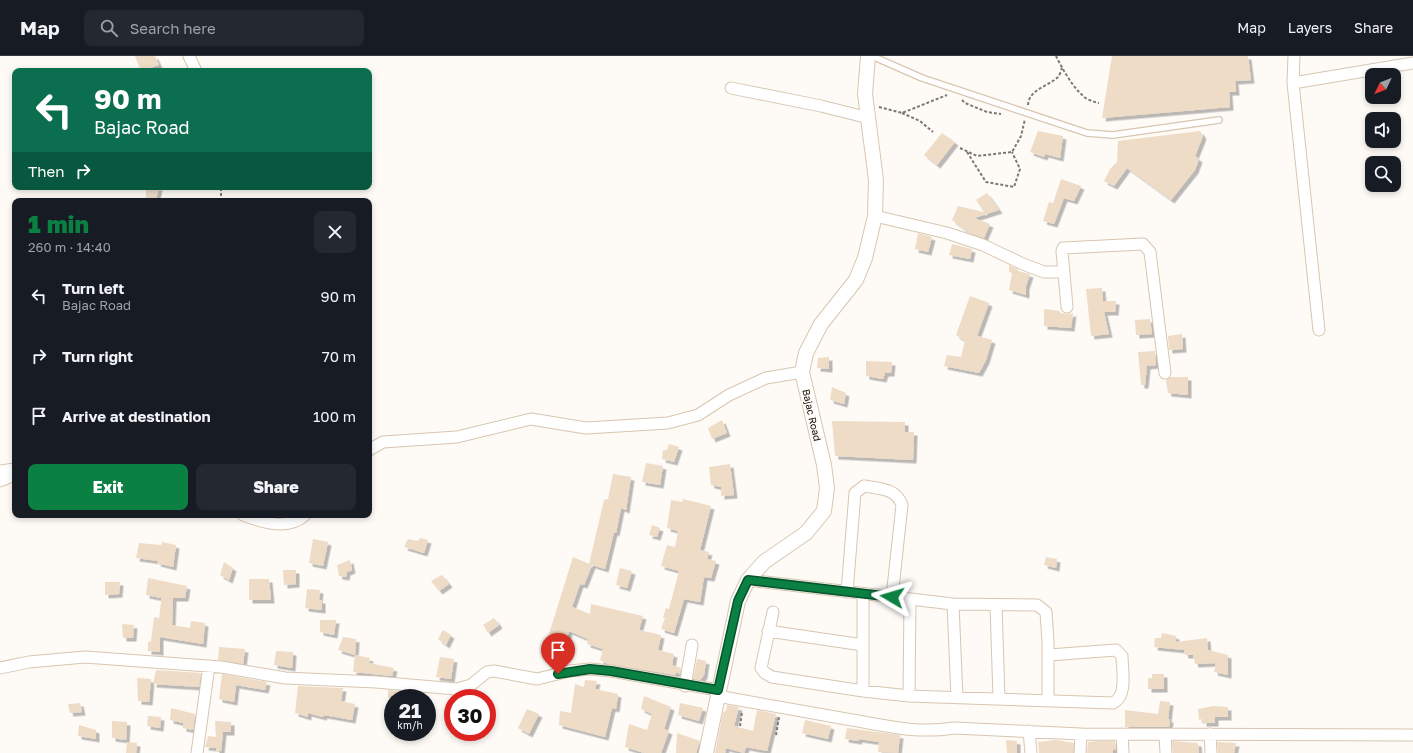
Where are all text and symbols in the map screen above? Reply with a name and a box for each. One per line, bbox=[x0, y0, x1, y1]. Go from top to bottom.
search box bbox=[84, 10, 364, 46]
text: Map bbox=[20, 16, 60, 39]
icon: search bbox=[98, 17, 120, 39]
text: Search here bbox=[130, 19, 216, 37]
text: Map bbox=[1237, 19, 1266, 36]
text: Layers bbox=[1288, 19, 1332, 36]
text: Share bbox=[1354, 19, 1393, 36]
north arrow bbox=[1365, 68, 1401, 104]
map controls bbox=[1365, 68, 1401, 192]
text: 90 m bbox=[94, 82, 161, 115]
icon: left bbox=[28, 84, 80, 136]
button: sound bbox=[1365, 112, 1401, 148]
text: Bajac Road bbox=[94, 116, 190, 138]
button: search bbox=[1365, 156, 1401, 192]
icon: right bbox=[72, 160, 94, 182]
text: Then bbox=[28, 162, 64, 180]
text: 1 min bbox=[28, 209, 89, 238]
button: close bbox=[314, 211, 356, 253]
text: 260 m · 14:40 bbox=[28, 239, 111, 255]
text: Turn left bbox=[62, 279, 124, 297]
icon: left bbox=[28, 285, 50, 307]
text: 90 m bbox=[321, 287, 356, 305]
text: Bajac Road bbox=[62, 297, 131, 313]
icon: right bbox=[28, 345, 50, 367]
text: Turn right bbox=[62, 347, 133, 365]
text: 70 m bbox=[322, 347, 356, 365]
street label: Bajac Road bbox=[800, 388, 824, 442]
icon: arrive bbox=[28, 405, 50, 427]
text: Arrive at destination bbox=[62, 407, 211, 425]
text: 100 m bbox=[313, 407, 356, 425]
button: Exit bbox=[28, 464, 188, 510]
button: Share bbox=[196, 464, 356, 510]
position arrow bbox=[871, 576, 913, 618]
pin bbox=[541, 633, 575, 674]
icon: arrive bbox=[547, 639, 569, 661]
speed limit sign: 30 bbox=[444, 689, 496, 741]
text: 21 bbox=[399, 698, 421, 722]
text: km/h bbox=[397, 719, 423, 731]

